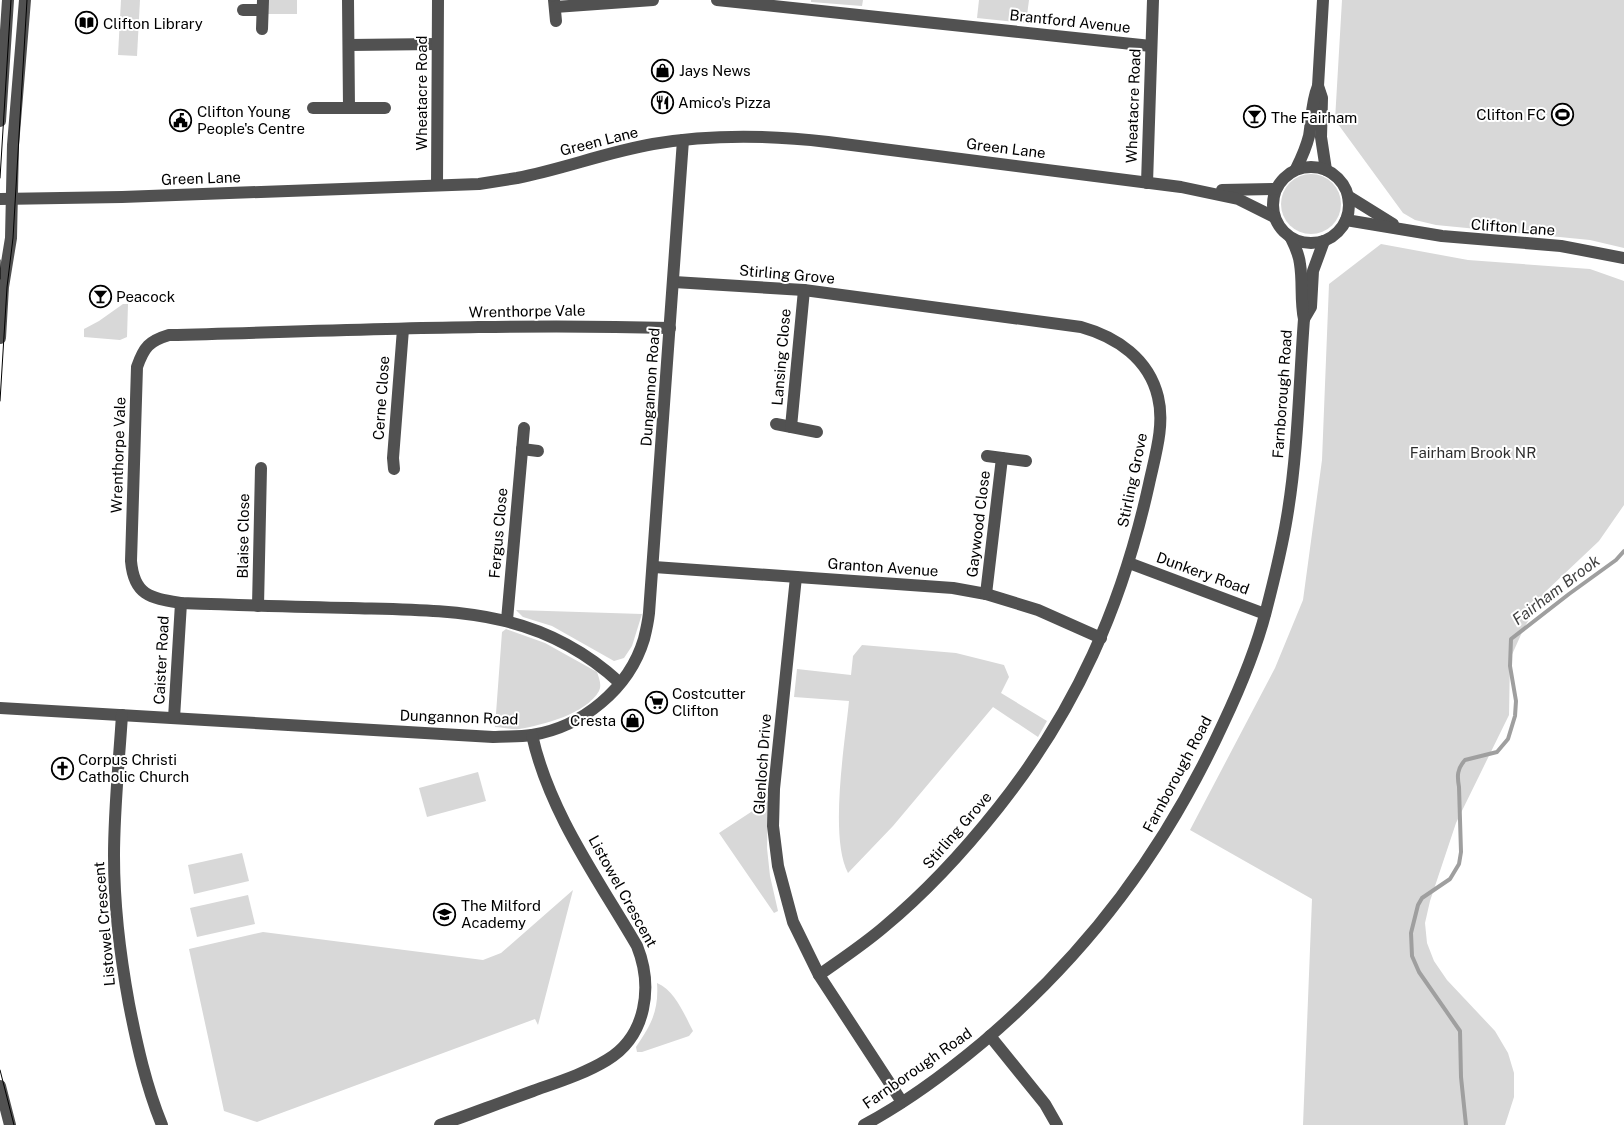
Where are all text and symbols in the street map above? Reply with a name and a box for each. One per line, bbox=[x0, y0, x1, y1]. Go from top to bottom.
street label: Brantford Avenue bbox=[1009, 6, 1131, 36]
library icon: Clifton Library bbox=[75, 11, 99, 35]
place label: Clifton Library bbox=[103, 15, 203, 32]
street label: Wheatacre Road bbox=[413, 36, 430, 150]
street label: Wheatacre Road bbox=[1123, 48, 1143, 164]
shop icon: Jays News bbox=[651, 58, 675, 82]
place label: Jays News bbox=[679, 62, 751, 79]
restaurant icon: Amico's Pizza bbox=[650, 90, 674, 114]
place label: Amico's Pizza bbox=[678, 94, 771, 111]
sports icon: Clifton FC bbox=[1550, 102, 1574, 126]
place label: Clifton Young People's Centre bbox=[197, 103, 305, 137]
bar icon: The Fairham bbox=[1243, 105, 1267, 129]
place label: Clifton FC bbox=[1476, 106, 1546, 123]
public building icon: Clifton Young People's Centre bbox=[169, 108, 193, 132]
place label: The Fairham bbox=[1271, 109, 1357, 126]
street label: Green Lane bbox=[558, 123, 640, 159]
street label: Green Lane bbox=[965, 135, 1047, 161]
street label: Green Lane bbox=[161, 168, 241, 188]
street label: Clifton Lane bbox=[1470, 216, 1556, 238]
street label: Stirling Grove bbox=[738, 261, 836, 287]
bar icon: Peacock bbox=[88, 284, 112, 308]
place label: Peacock bbox=[116, 288, 175, 305]
street label: Wrenthorpe Vale bbox=[469, 301, 585, 321]
street label: Lansing Close bbox=[768, 308, 794, 406]
street label: Dungannon Road bbox=[637, 327, 663, 447]
street label: Farnborough Road bbox=[1269, 329, 1295, 459]
street label: Cerne Close bbox=[370, 355, 392, 441]
street label: Wrenthorpe Vale bbox=[107, 396, 129, 514]
street label: Stirling Grove bbox=[1114, 431, 1150, 529]
park label: Fairham Brook NR bbox=[1410, 444, 1536, 461]
street label: Gaywood Close bbox=[963, 470, 993, 578]
street label: Fergus Close bbox=[486, 487, 510, 579]
street label: Blaise Close bbox=[234, 493, 252, 579]
street label: Dunkery Road bbox=[1154, 548, 1252, 598]
water label: Fairham Brook bbox=[1509, 551, 1604, 629]
street label: Granton Avenue bbox=[827, 555, 939, 579]
street label: Caister Road bbox=[150, 615, 172, 705]
place label: Costcutter Clifton bbox=[672, 685, 746, 719]
supermarket icon: Costcutter Clifton bbox=[644, 690, 668, 714]
street label: Dungannon Road bbox=[399, 706, 519, 728]
shop icon: Cresta bbox=[620, 708, 644, 732]
place label: Cresta bbox=[570, 712, 616, 729]
street label: Glenloch Drive bbox=[750, 713, 774, 815]
street label: Farnborough Road bbox=[1139, 713, 1215, 835]
place label: Corpus Christi Catholic Church bbox=[78, 751, 189, 785]
church icon: Corpus Christi Catholic Church bbox=[50, 756, 74, 780]
street label: Stirling Grove bbox=[919, 788, 995, 872]
street label: Listowel Crescent bbox=[585, 832, 661, 950]
street label: Listowel Crescent bbox=[90, 861, 118, 987]
place label: The Milford Academy bbox=[461, 897, 541, 931]
school or university icon: The Milford Academy bbox=[433, 902, 457, 926]
street label: Farnborough Road bbox=[859, 1024, 975, 1112]

